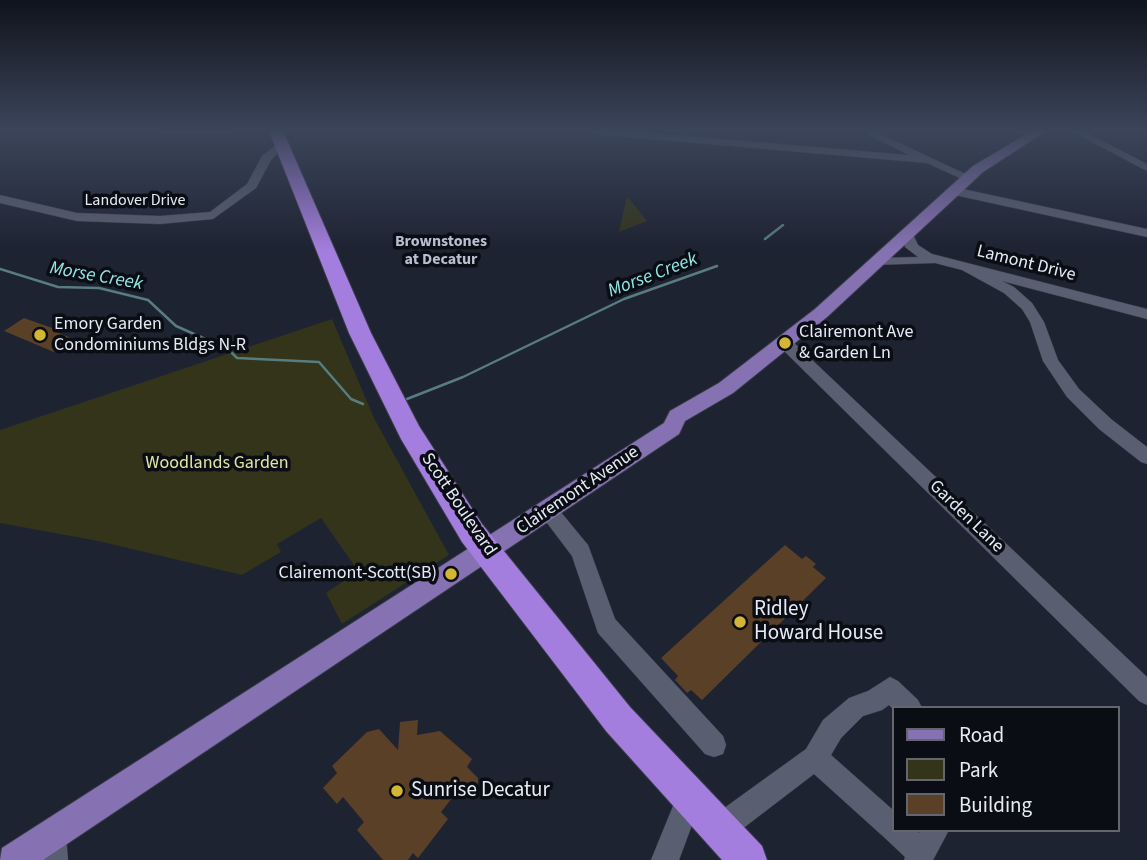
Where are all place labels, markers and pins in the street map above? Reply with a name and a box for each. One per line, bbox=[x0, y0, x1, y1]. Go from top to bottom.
place label: Emory Garden Condominiums Bldgs N-R bbox=[54, 314, 246, 356]
place label: Clairemont Ave & Garden Ln bbox=[799, 322, 913, 364]
marker: Emory Garden Condominiums Bldgs N-R bbox=[32, 327, 48, 343]
marker: Clairemont Ave & Garden Ln bbox=[777, 335, 793, 351]
place label: Clairemont-Scott(SB) bbox=[278, 563, 437, 585]
marker: Clairemont-Scott(SB) bbox=[443, 566, 459, 582]
place label: Ridley Howard House bbox=[754, 597, 883, 647]
marker: Ridley Howard House bbox=[732, 614, 748, 630]
place label: Sunrise Decatur bbox=[411, 778, 550, 804]
marker: Sunrise Decatur bbox=[389, 783, 405, 799]

